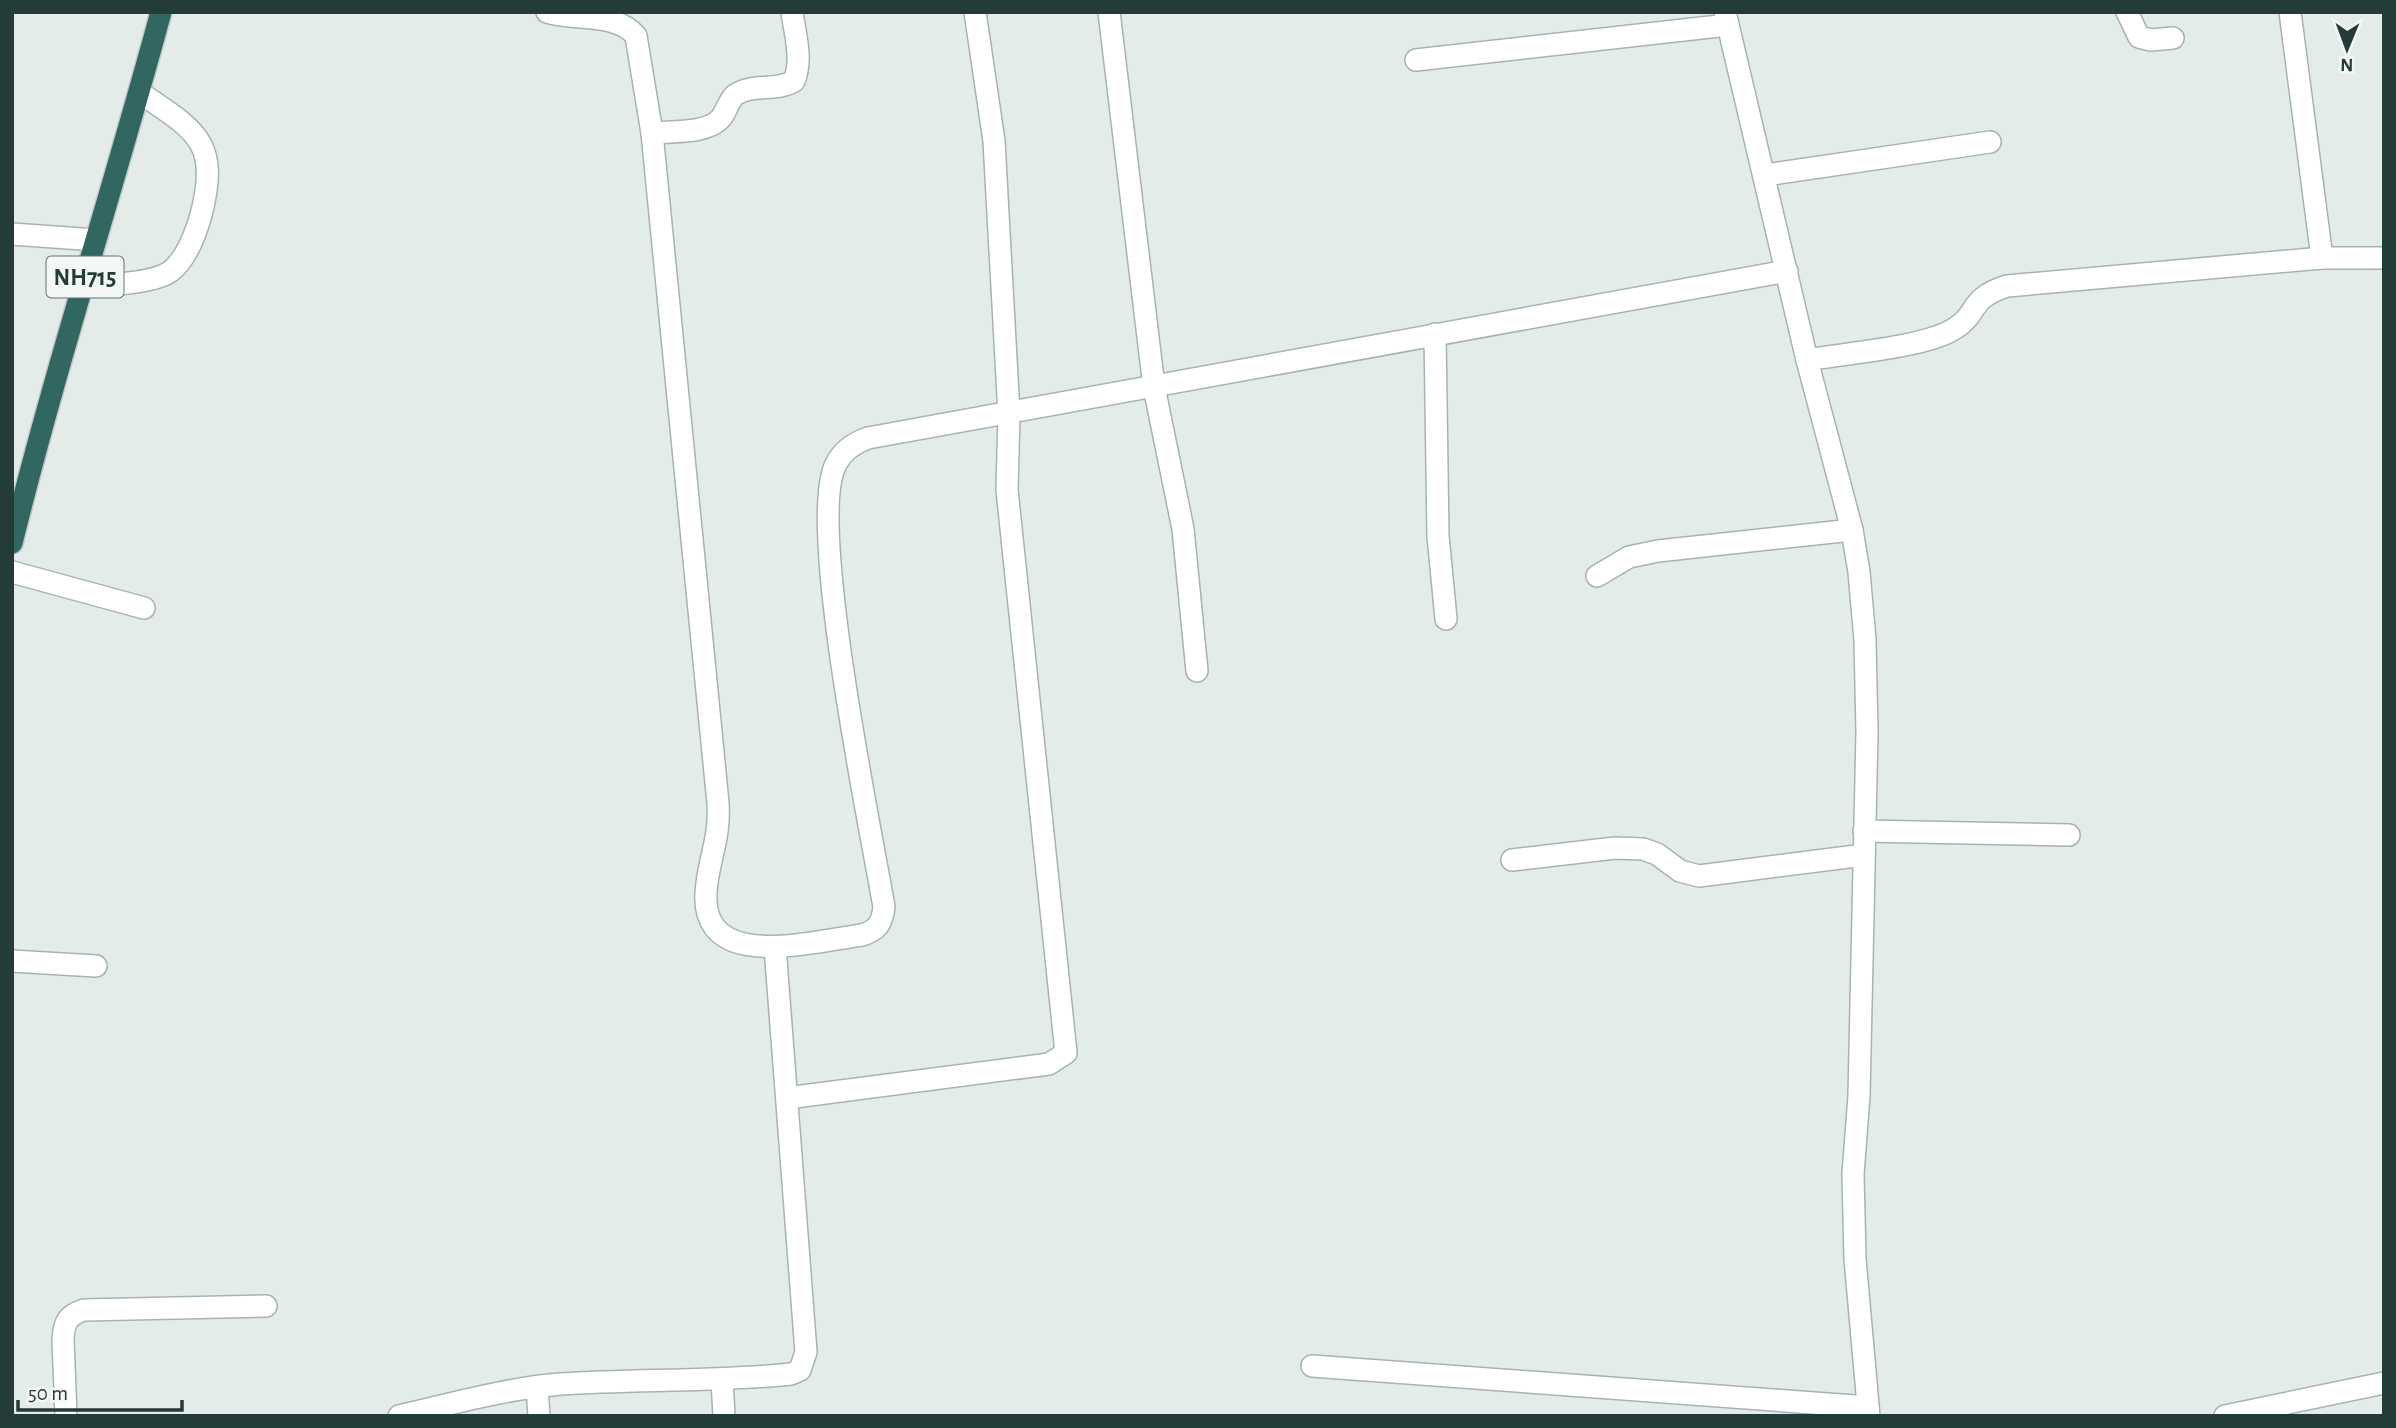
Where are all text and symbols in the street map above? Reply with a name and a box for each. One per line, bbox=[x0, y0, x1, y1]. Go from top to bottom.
north arrow bbox=[2312, 14, 2382, 84]
text: N bbox=[2340, 55, 2354, 74]
road number: NH715 bbox=[46, 256, 124, 298]
scale bar bbox=[18, 1368, 182, 1412]
text: 50 m bbox=[28, 1383, 68, 1404]

